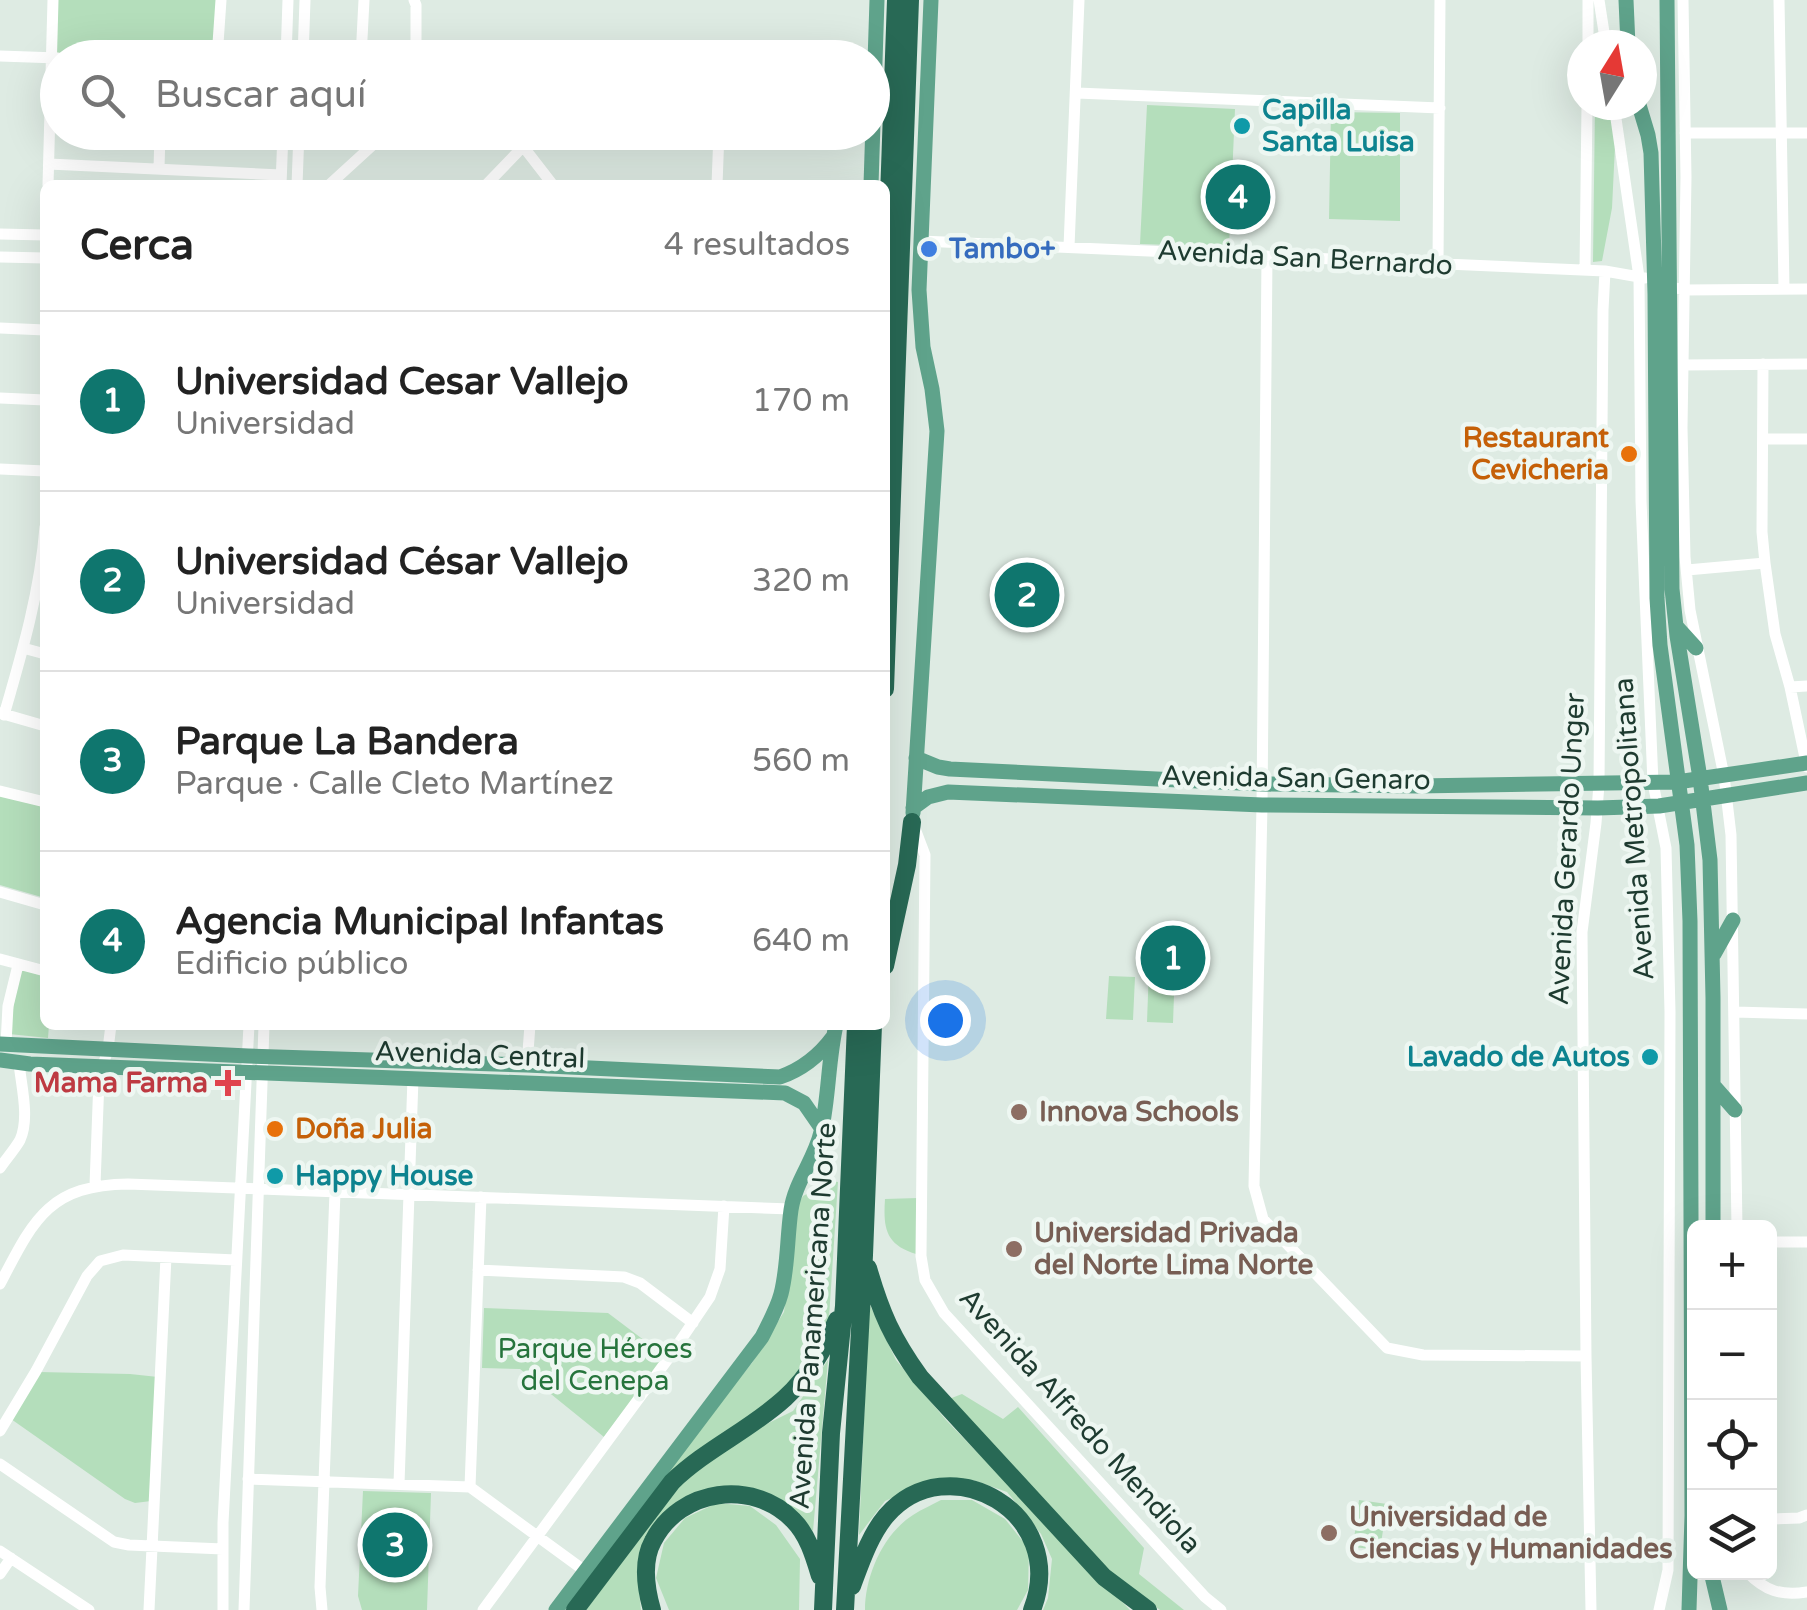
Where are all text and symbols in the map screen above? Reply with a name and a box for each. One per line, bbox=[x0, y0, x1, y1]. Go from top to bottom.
north arrow bbox=[1567, 30, 1657, 120]
search box bbox=[40, 40, 890, 150]
icon: search bbox=[75, 68, 130, 123]
text: Buscar aquí bbox=[155, 72, 366, 118]
place label: Capilla Santa Luisa bbox=[1262, 93, 1415, 159]
marker: Capilla Santa Luisa bbox=[1231, 115, 1253, 137]
pin: 4 bbox=[1206, 160, 1270, 234]
text: Cerca bbox=[80, 220, 194, 271]
text: 4 resultados bbox=[664, 226, 850, 264]
place label: Tambo+ bbox=[948, 232, 1056, 266]
street label: Avenida San Bernardo bbox=[1156, 233, 1454, 283]
marker: Tambo+ bbox=[918, 238, 940, 260]
text: Universidad Cesar Vallejo bbox=[175, 359, 629, 405]
text: 1 bbox=[102, 382, 123, 420]
text: 170 m bbox=[752, 382, 850, 420]
text: Universidad bbox=[175, 405, 355, 443]
place label: Restaurant Cevicheria bbox=[1463, 421, 1609, 487]
marker: Restaurant Cevicheria bbox=[1618, 443, 1640, 465]
text: Universidad César Vallejo bbox=[175, 539, 629, 585]
pin: 2 bbox=[994, 558, 1060, 632]
text: 2 bbox=[102, 562, 123, 600]
text: 320 m bbox=[752, 562, 850, 600]
text: Universidad bbox=[175, 585, 355, 623]
street label: Avenida Metropolitana bbox=[1606, 676, 1662, 982]
street label: Avenida Gerardo Unger bbox=[1542, 692, 1592, 1006]
text: Parque La Bandera bbox=[175, 719, 519, 765]
text: 3 bbox=[102, 742, 123, 780]
text: 560 m bbox=[752, 742, 850, 780]
street label: Avenida San Genaro bbox=[1161, 759, 1431, 797]
text: Parque · Calle Cleto Martínez bbox=[175, 765, 614, 803]
text: Agencia Municipal Infantas bbox=[175, 899, 664, 945]
pin: 1 bbox=[1140, 920, 1206, 996]
text: 4 bbox=[102, 922, 123, 960]
text: 640 m bbox=[752, 922, 850, 960]
text: Edificio público bbox=[175, 945, 409, 983]
your location bbox=[920, 995, 971, 1046]
street label: Avenida Central bbox=[374, 1034, 586, 1076]
place label: Lavado de Autos bbox=[1407, 1040, 1630, 1074]
marker: Lavado de Autos bbox=[1639, 1046, 1661, 1068]
place label: Mama Farma bbox=[34, 1066, 208, 1100]
marker: Mama Farma bbox=[217, 1072, 239, 1094]
place label: Innova Schools bbox=[1039, 1095, 1239, 1129]
marker: Innova Schools bbox=[1008, 1101, 1030, 1123]
place label: Doña Julia bbox=[295, 1112, 432, 1146]
marker: Doña Julia bbox=[264, 1118, 286, 1140]
street label: Avenida Panamericana Norte bbox=[783, 1121, 843, 1511]
place label: Happy House bbox=[295, 1159, 474, 1193]
marker: Happy House bbox=[264, 1165, 286, 1187]
place label: Universidad Privada del Norte Lima Norte bbox=[1034, 1216, 1313, 1282]
map controls bbox=[1687, 1220, 1777, 1580]
button: + bbox=[1687, 1220, 1777, 1310]
marker: Universidad Privada del Norte Lima Norte bbox=[1003, 1238, 1025, 1260]
street label: Avenida Alfredo Mendiola bbox=[952, 1281, 1208, 1561]
button: − bbox=[1687, 1310, 1777, 1400]
park label: Parque Héroes del Cenepa bbox=[497, 1332, 693, 1398]
button: locate bbox=[1687, 1400, 1777, 1490]
button: layers bbox=[1687, 1490, 1777, 1580]
place label: Universidad de Ciencias y Humanidades bbox=[1349, 1500, 1673, 1566]
pin: 3 bbox=[362, 1508, 428, 1582]
marker: Universidad de Ciencias y Humanidades bbox=[1318, 1522, 1340, 1544]

